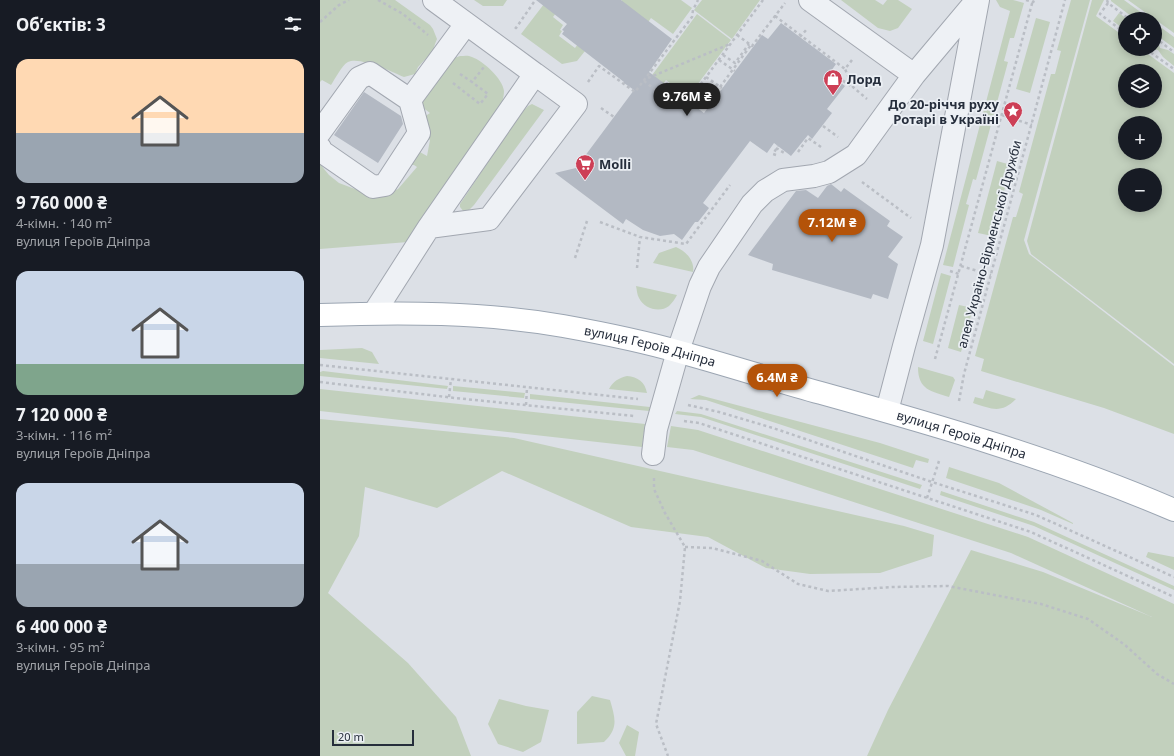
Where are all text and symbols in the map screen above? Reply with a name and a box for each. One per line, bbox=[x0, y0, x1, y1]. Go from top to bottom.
map controls bbox=[1118, 12, 1162, 212]
button: locate bbox=[1118, 12, 1162, 56]
text: Об’єктів: 3 bbox=[16, 13, 106, 36]
icon: filters bbox=[282, 13, 304, 35]
button: layers bbox=[1118, 64, 1162, 108]
shop icon: Лорд bbox=[822, 68, 844, 96]
place label: Лорд bbox=[847, 70, 882, 88]
pin: 9.76M ₴ bbox=[650, 83, 724, 117]
icon: home bbox=[124, 85, 196, 157]
text: 9.76M ₴ bbox=[662, 87, 712, 105]
place label: До 20-річчя руху Ротарі в Україні bbox=[888, 95, 1000, 128]
place icon: До 20-річчя руху Ротарі в Україні bbox=[1002, 100, 1024, 128]
button: + bbox=[1118, 116, 1162, 160]
street label: алея Україно-Вірменської Дружби bbox=[953, 138, 1025, 350]
supermarket icon: Molli bbox=[574, 153, 596, 181]
place label: Molli bbox=[599, 155, 631, 173]
button: − bbox=[1118, 168, 1162, 212]
text: 9 760 000 ₴ bbox=[16, 191, 107, 214]
pin: 7.12M ₴ bbox=[795, 209, 869, 243]
text: 7.12M ₴ bbox=[807, 213, 857, 231]
text: 4-кімн. · 140 m² bbox=[16, 214, 112, 232]
text: вулиця Героїв Дніпра bbox=[16, 232, 151, 250]
icon: home bbox=[124, 297, 196, 369]
street label: вулиця Героїв Дніпра bbox=[583, 321, 718, 371]
pin: 6.4M ₴ bbox=[744, 364, 810, 398]
text: 6.4M ₴ bbox=[756, 368, 798, 386]
text: 7 120 000 ₴ bbox=[16, 403, 107, 426]
street label: вулиця Героїв Дніпра bbox=[895, 406, 1029, 463]
text: 3-кімн. · 116 m² bbox=[16, 426, 112, 444]
text: вулиця Героїв Дніпра bbox=[16, 444, 151, 462]
icon: home bbox=[124, 509, 196, 581]
text: 6 400 000 ₴ bbox=[16, 615, 107, 638]
text: 3-кімн. · 95 m² bbox=[16, 638, 105, 656]
text: вулиця Героїв Дніпра bbox=[16, 656, 151, 674]
scale bar bbox=[332, 728, 414, 747]
text: 20 m bbox=[338, 729, 364, 744]

